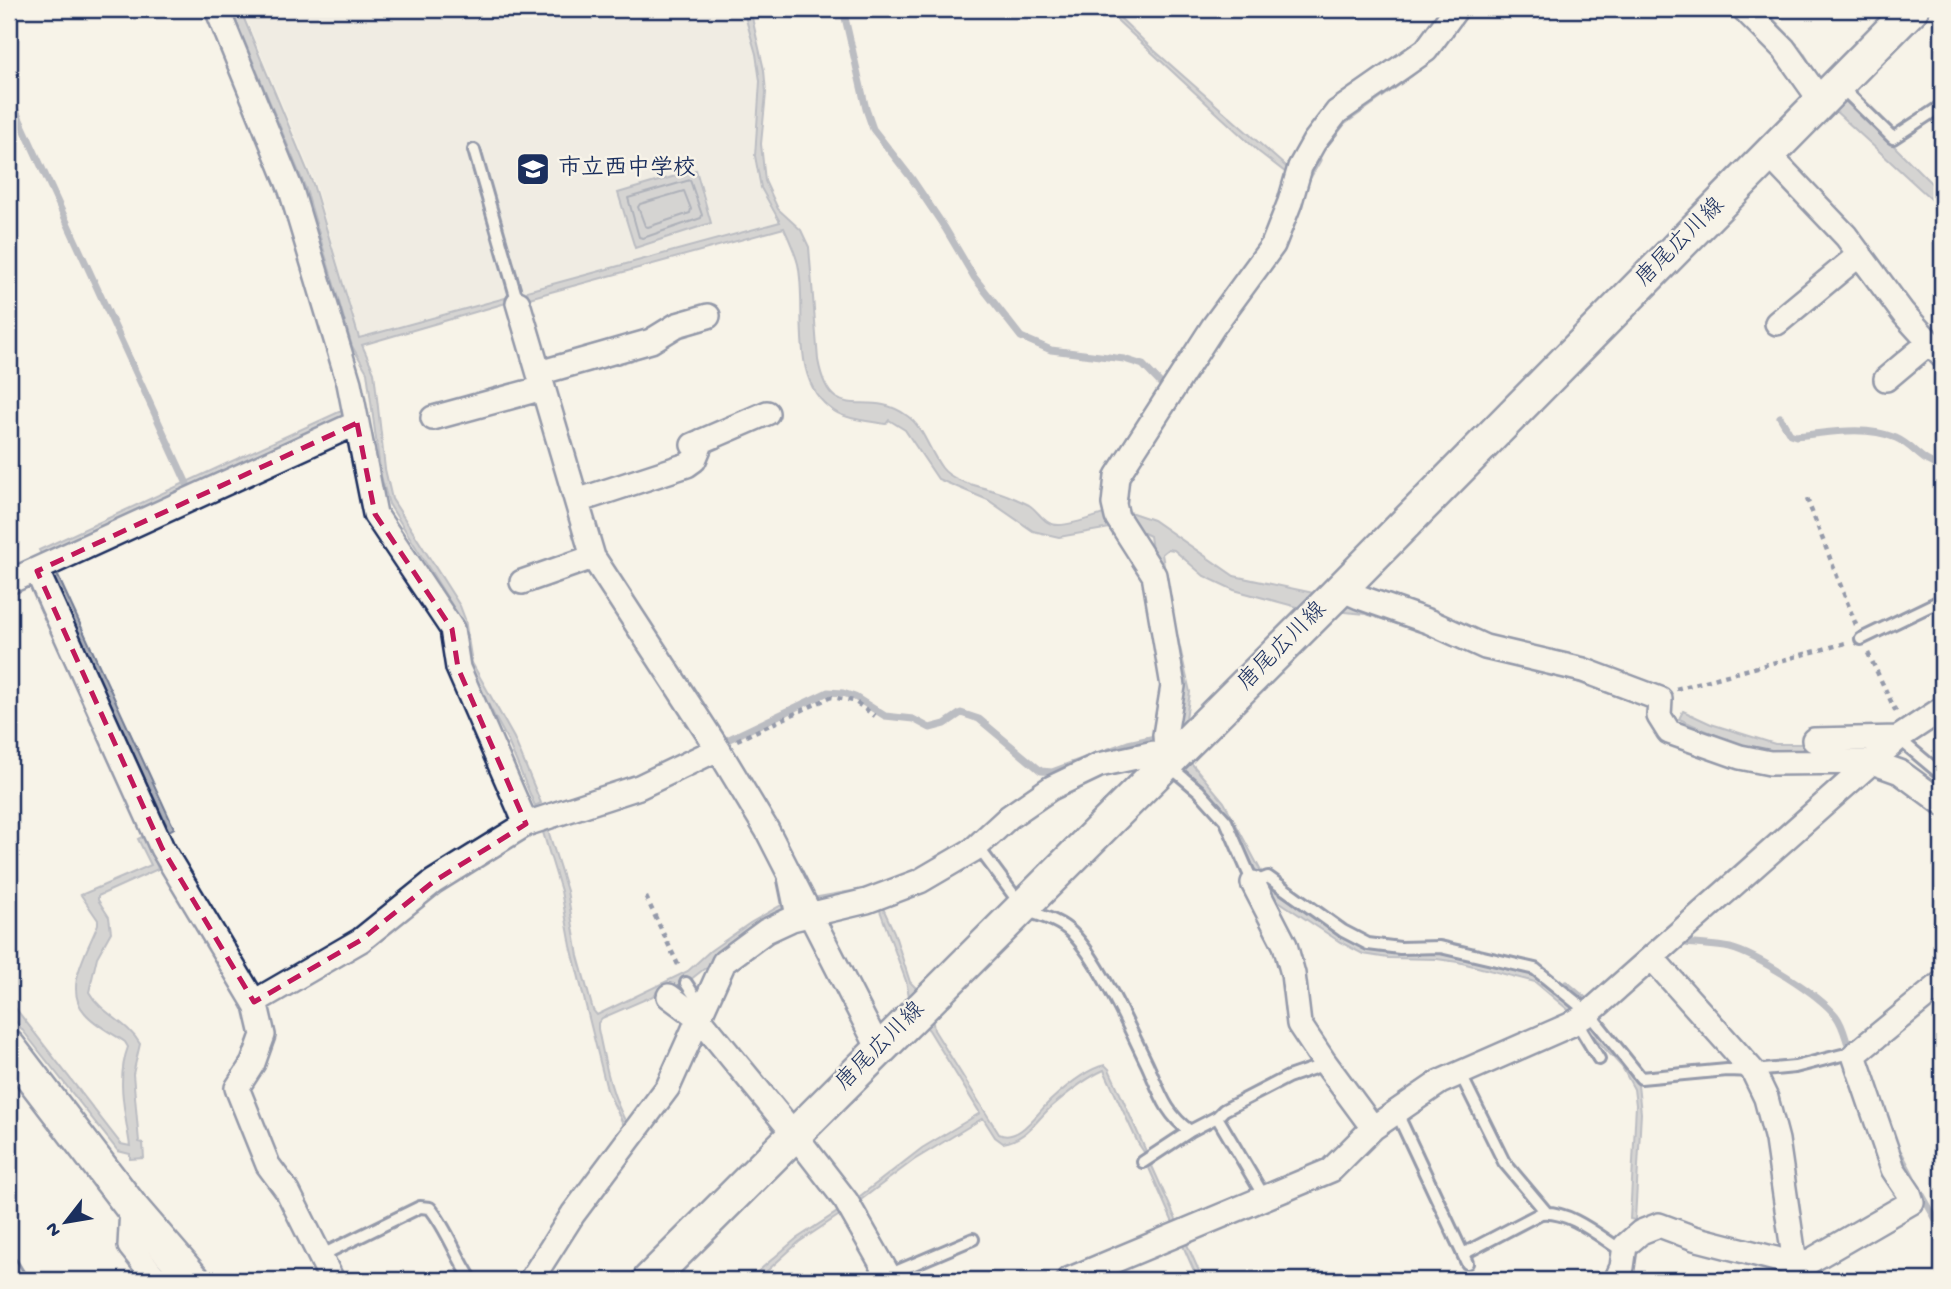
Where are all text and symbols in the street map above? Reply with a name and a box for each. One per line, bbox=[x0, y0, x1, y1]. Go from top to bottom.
school or university icon: 市立西中学校 bbox=[514, 150, 552, 188]
place label: 市立西中学校 bbox=[558, 155, 696, 183]
street label: 唐尾広川線 bbox=[1630, 192, 1731, 293]
street label: 唐尾広川線 bbox=[1232, 596, 1333, 697]
street label: 唐尾広川線 bbox=[830, 996, 931, 1097]
north arrow bbox=[32, 1188, 102, 1258]
text: N bbox=[41, 1218, 67, 1240]

